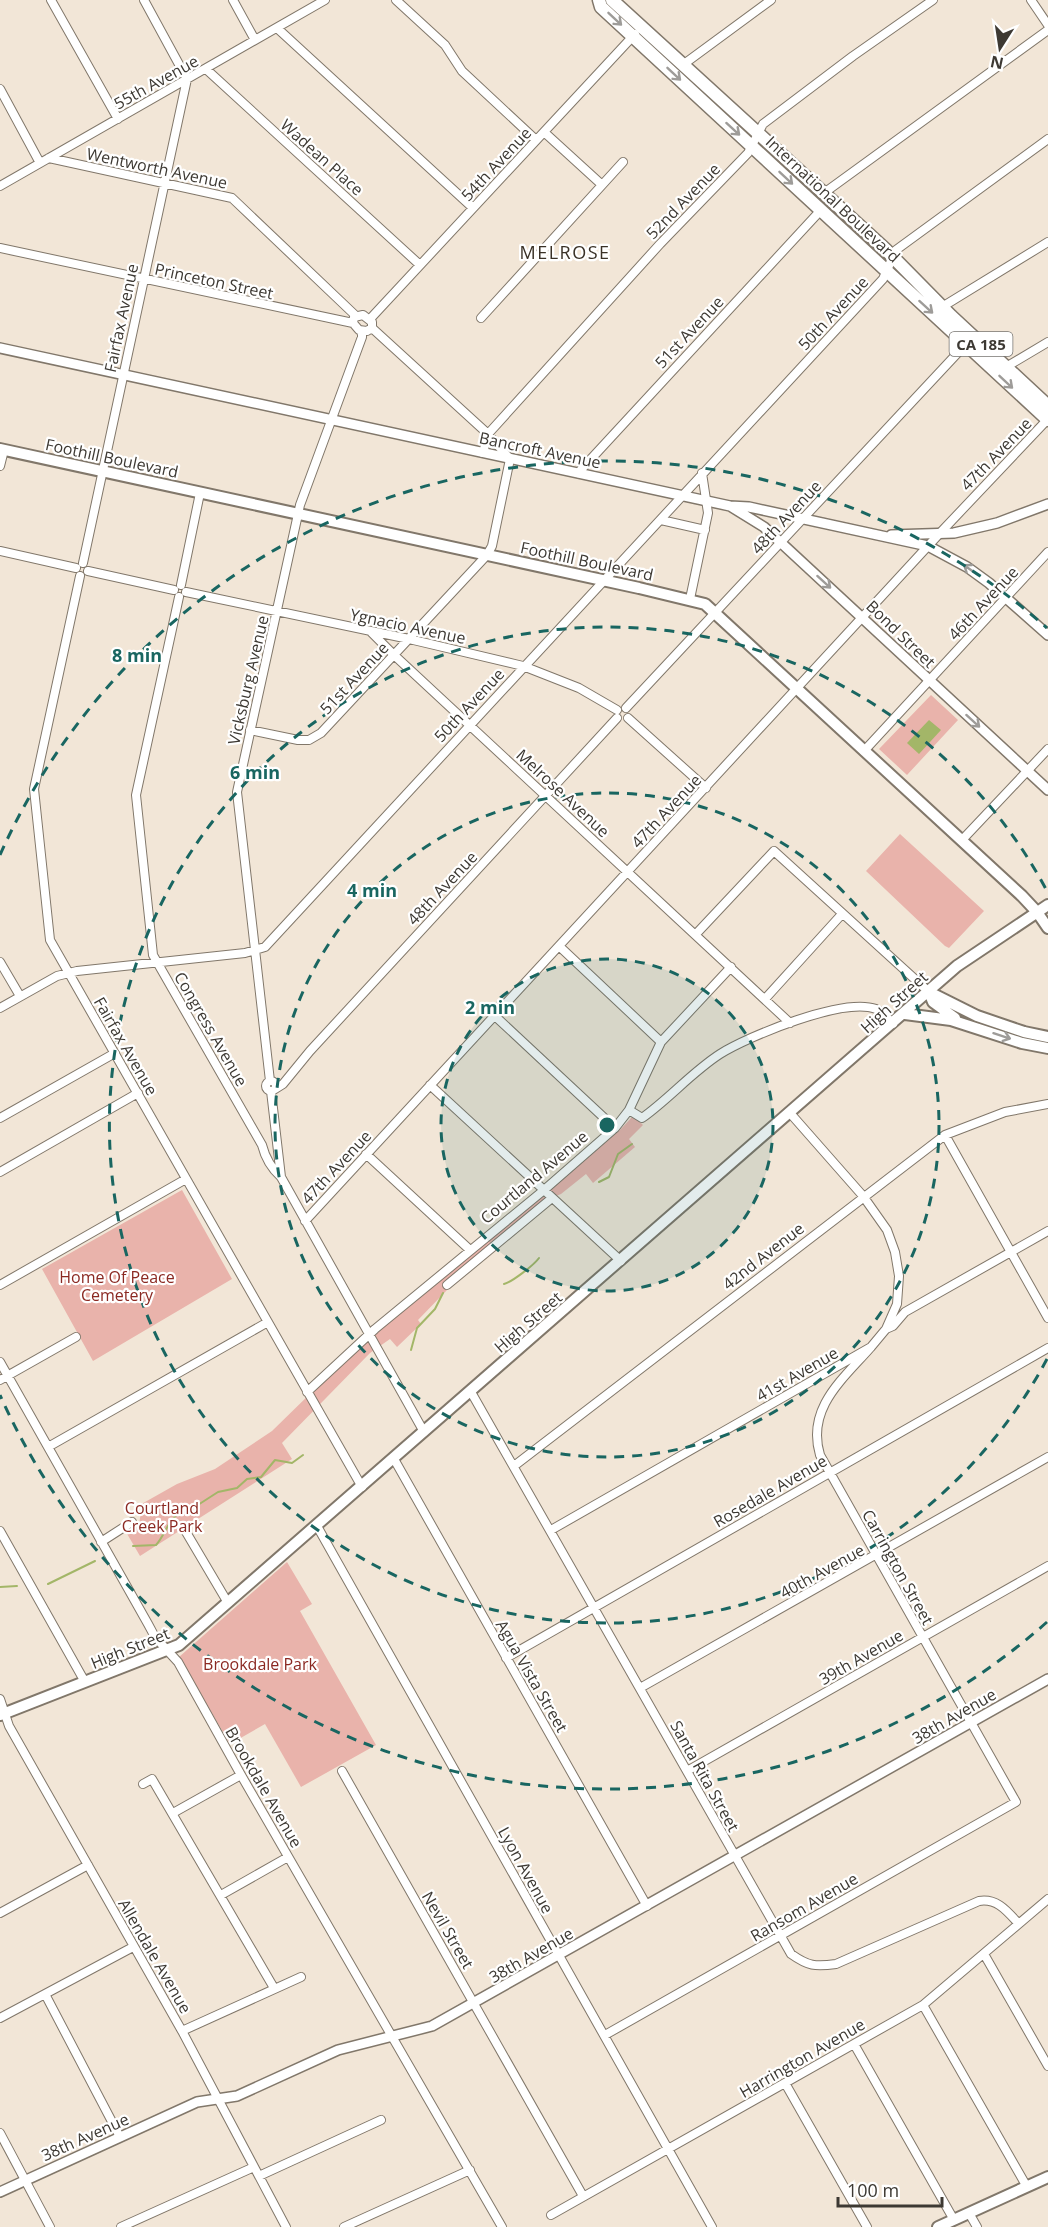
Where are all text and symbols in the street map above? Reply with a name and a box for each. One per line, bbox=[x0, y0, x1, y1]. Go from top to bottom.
one-way arrow bbox=[607, 12, 622, 26]
north arrow bbox=[970, 18, 1030, 78]
street label: 55th Avenue bbox=[110, 50, 202, 114]
text: N bbox=[988, 51, 1006, 75]
one-way arrow bbox=[666, 67, 681, 81]
street label: Wadean Place bbox=[276, 114, 368, 200]
street label: 54th Avenue bbox=[456, 122, 536, 206]
one-way arrow bbox=[725, 122, 740, 136]
street label: International Boulevard bbox=[761, 131, 905, 267]
street label: Wentworth Avenue bbox=[85, 142, 229, 194]
street label: 52nd Avenue bbox=[641, 158, 725, 244]
one-way arrow bbox=[778, 171, 793, 185]
district label: MELROSE bbox=[519, 240, 611, 264]
street label: Princeton Street bbox=[153, 258, 276, 304]
street label: Fairfax Avenue bbox=[99, 262, 143, 374]
street label: 50th Avenue bbox=[793, 271, 873, 355]
street label: 51st Avenue bbox=[650, 291, 728, 373]
one-way arrow bbox=[918, 300, 933, 314]
road number: CA 185 bbox=[950, 332, 1012, 356]
one-way arrow bbox=[999, 375, 1014, 389]
street label: 47th Avenue bbox=[956, 413, 1036, 495]
street label: Bancroft Avenue bbox=[477, 426, 603, 474]
street label: Foothill Boulevard bbox=[44, 433, 180, 483]
street label: 48th Avenue bbox=[746, 475, 826, 559]
street label: Foothill Boulevard bbox=[519, 536, 655, 586]
street label: 46th Avenue bbox=[943, 561, 1023, 645]
one-way arrow bbox=[964, 564, 980, 576]
one-way arrow bbox=[816, 575, 831, 589]
street label: Bond Street bbox=[862, 595, 941, 673]
street label: Ygnacio Avenue bbox=[348, 603, 468, 649]
street label: Vicksburg Avenue bbox=[222, 613, 274, 747]
street label: 51st Avenue bbox=[315, 637, 393, 719]
text: 8 min bbox=[112, 643, 162, 667]
street label: 50th Avenue bbox=[429, 663, 509, 747]
one-way arrow bbox=[965, 714, 980, 728]
street label: Melrose Avenue bbox=[512, 744, 614, 842]
text: 6 min bbox=[230, 760, 280, 784]
street label: 47th Avenue bbox=[626, 769, 706, 853]
street label: 48th Avenue bbox=[402, 846, 482, 930]
text: 4 min bbox=[347, 878, 397, 902]
street label: High Street bbox=[856, 966, 932, 1038]
street label: Congress Avenue bbox=[169, 968, 253, 1090]
street label: Fairfax Avenue bbox=[89, 993, 163, 1099]
text: 2 min bbox=[465, 995, 515, 1019]
one-way arrow bbox=[992, 1032, 1011, 1043]
centre of rings bbox=[597, 1115, 617, 1135]
street label: 47th Avenue bbox=[296, 1125, 376, 1209]
street label: Courtland Avenue bbox=[476, 1125, 592, 1229]
street label: 42nd Avenue bbox=[718, 1217, 808, 1295]
park label: Home Of Peace Cemetery bbox=[59, 1266, 175, 1306]
street label: High Street bbox=[489, 1286, 567, 1358]
street label: 41st Avenue bbox=[752, 1342, 842, 1406]
street label: Rosedale Avenue bbox=[709, 1450, 831, 1532]
park label: Courtland Creek Park bbox=[122, 1497, 203, 1537]
street label: Carrington Street bbox=[857, 1505, 939, 1629]
street label: 40th Avenue bbox=[776, 1539, 868, 1603]
street label: Agua Vista Street bbox=[491, 1616, 573, 1736]
street label: High Street bbox=[87, 1622, 173, 1674]
street label: 39th Avenue bbox=[815, 1624, 907, 1690]
park label: Brookdale Park bbox=[203, 1653, 318, 1675]
street label: 38th Avenue bbox=[908, 1683, 1000, 1749]
street label: Santa Rita Street bbox=[665, 1717, 745, 1836]
street label: Brookdale Avenue bbox=[220, 1723, 308, 1851]
street label: Lyon Avenue bbox=[493, 1823, 559, 1917]
street label: Ransom Avenue bbox=[746, 1867, 862, 1947]
street label: Nevil Street bbox=[417, 1887, 479, 1973]
street label: Allendale Avenue bbox=[113, 1895, 197, 2017]
street label: 38th Avenue bbox=[485, 1922, 577, 1988]
street label: Harrington Avenue bbox=[735, 2013, 869, 2103]
street label: 38th Avenue bbox=[38, 2108, 132, 2166]
scale bar bbox=[838, 2170, 942, 2208]
text: 100 m bbox=[847, 2178, 899, 2202]

